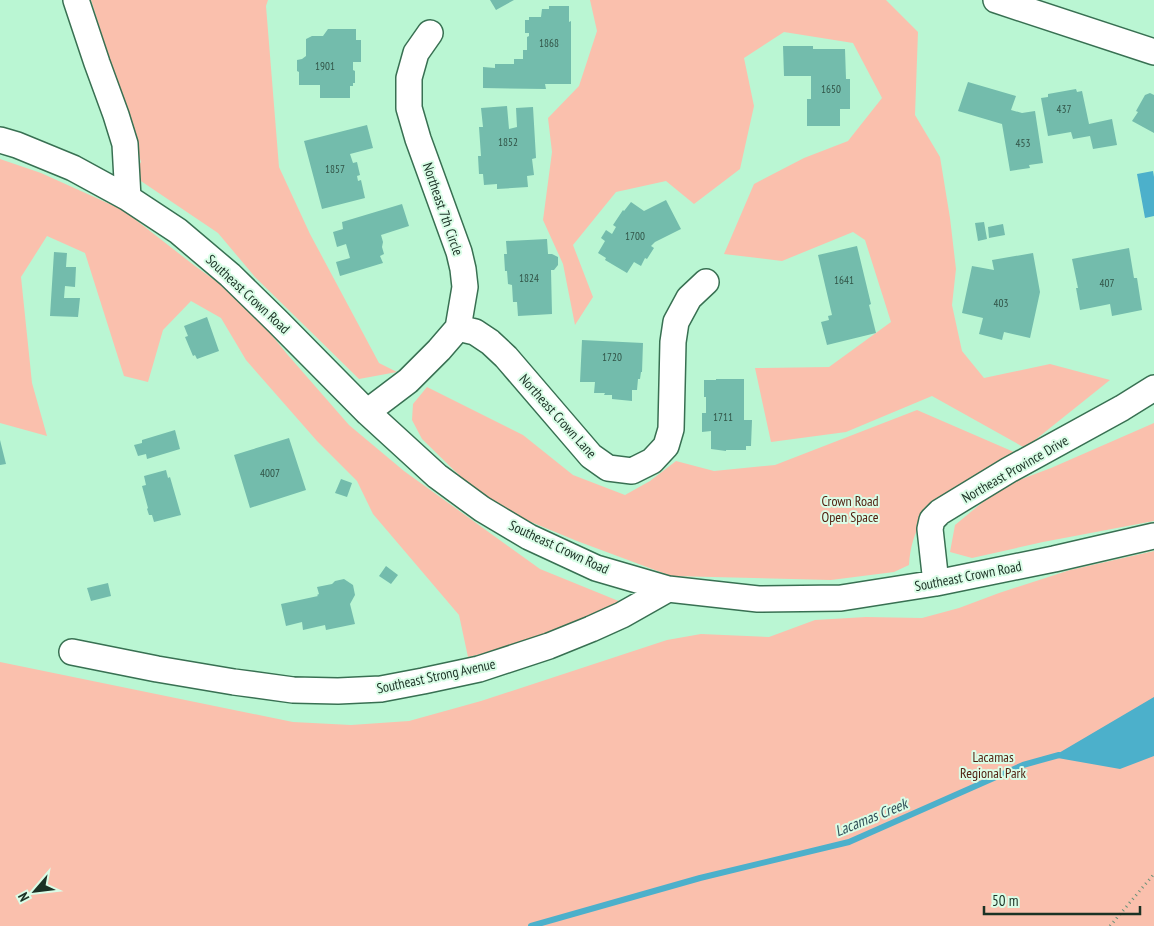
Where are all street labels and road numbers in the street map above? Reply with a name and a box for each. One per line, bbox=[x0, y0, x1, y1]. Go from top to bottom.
street label: Northeast 7th Circle bbox=[419, 160, 467, 258]
street label: Southeast Crown Road bbox=[202, 250, 294, 338]
street label: Northeast Crown Lane bbox=[515, 370, 601, 462]
street label: Northeast Province Drive bbox=[959, 431, 1072, 507]
street label: Southeast Crown Road bbox=[506, 516, 612, 578]
street label: Southeast Crown Road bbox=[913, 557, 1023, 595]
street label: Southeast Strong Avenue bbox=[375, 655, 497, 697]

